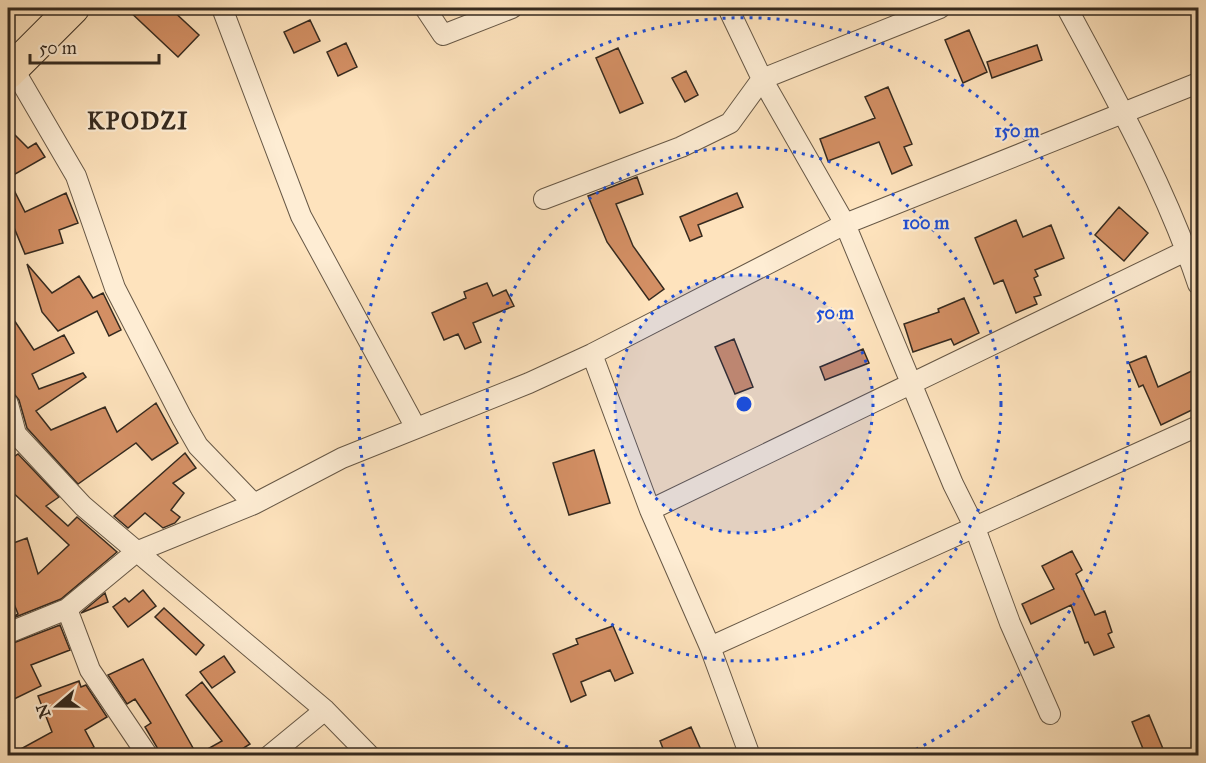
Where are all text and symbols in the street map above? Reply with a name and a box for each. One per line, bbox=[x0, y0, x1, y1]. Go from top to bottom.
scale bar bbox=[30, 27, 159, 65]
text: 50 m bbox=[39, 37, 77, 59]
district label: KPODZI bbox=[87, 106, 189, 136]
text: 150 m bbox=[995, 120, 1040, 142]
text: 100 m bbox=[903, 212, 950, 234]
text: 50 m bbox=[816, 302, 855, 324]
centre of rings bbox=[734, 394, 754, 414]
north arrow bbox=[27, 676, 87, 736]
text: N bbox=[32, 701, 55, 721]

